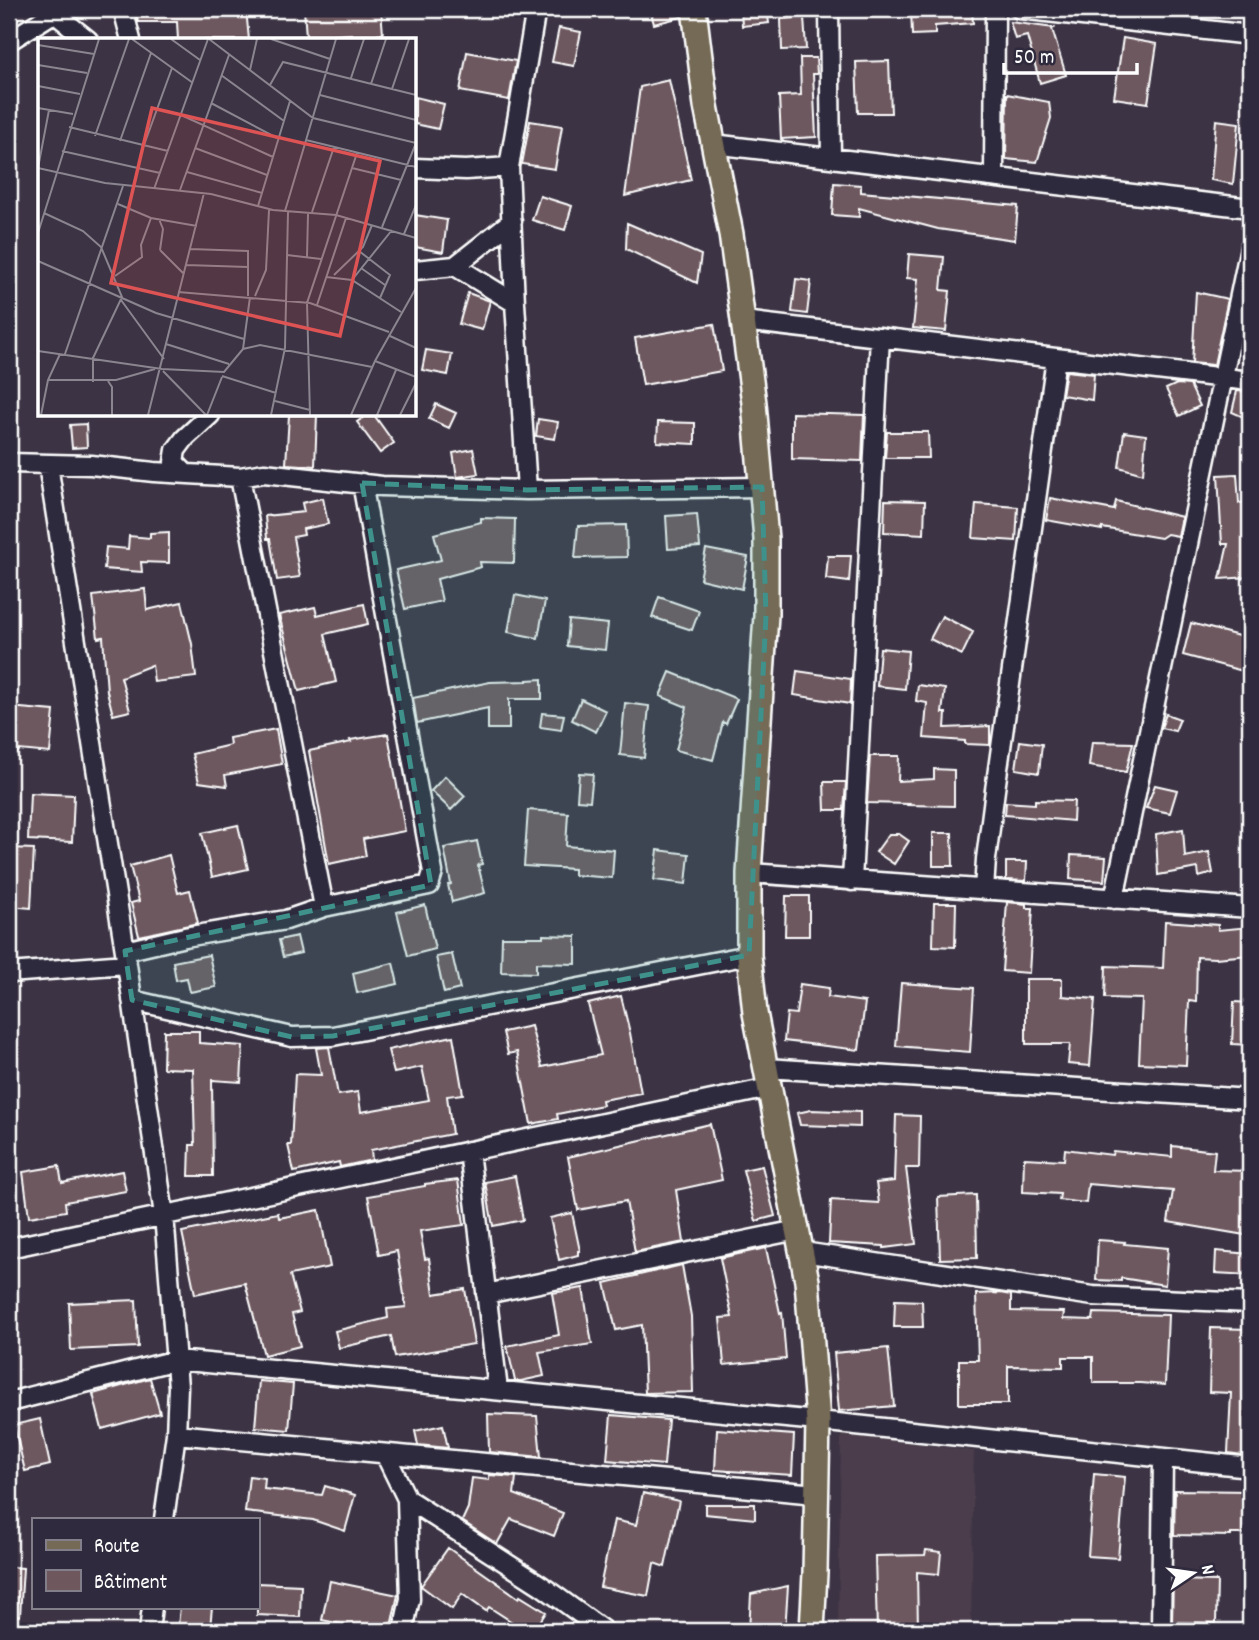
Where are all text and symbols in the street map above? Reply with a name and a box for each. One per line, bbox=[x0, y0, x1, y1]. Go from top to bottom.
scale bar bbox=[1004, 32, 1136, 76]
inset map bbox=[38, 38, 416, 416]
text: 50 m bbox=[1014, 44, 1054, 74]
legend bbox=[32, 1518, 259, 1608]
text: Route bbox=[94, 1533, 140, 1563]
north arrow bbox=[1158, 1538, 1228, 1608]
text: N bbox=[1192, 1562, 1220, 1578]
text: Bâtiment bbox=[94, 1569, 167, 1599]

